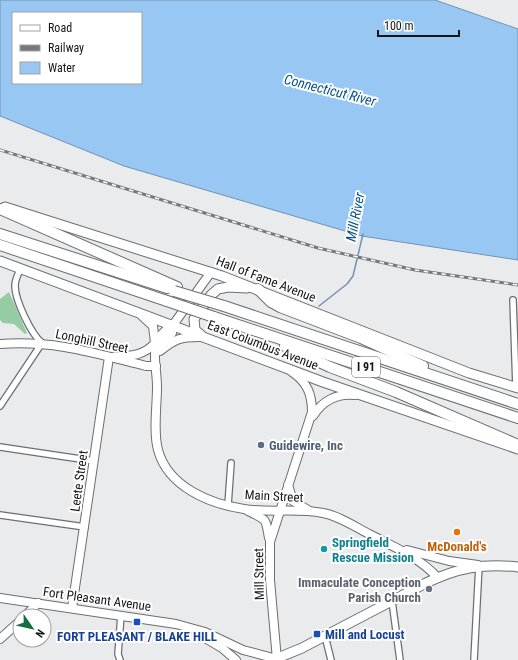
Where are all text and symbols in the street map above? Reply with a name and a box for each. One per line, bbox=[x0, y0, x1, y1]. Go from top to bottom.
legend bbox=[12, 12, 142, 84]
scale bar bbox=[378, 12, 459, 38]
text: 100 m bbox=[384, 19, 414, 33]
text: Road bbox=[48, 21, 72, 35]
text: Railway bbox=[48, 41, 84, 55]
text: Water bbox=[48, 61, 76, 75]
water label: Connecticut River bbox=[282, 71, 378, 109]
water label: Mill River bbox=[342, 190, 368, 243]
street label: Hall of Fame Avenue bbox=[214, 253, 318, 305]
street label: East Columbus Avenue bbox=[205, 317, 321, 373]
street label: Longhill Street bbox=[54, 326, 130, 356]
road number: I 91 bbox=[352, 357, 380, 377]
place label: Guidewire, Inc bbox=[269, 438, 343, 453]
marker: Guidewire, Inc bbox=[256, 440, 266, 450]
street label: Leete Street bbox=[67, 449, 91, 513]
street label: Main Street bbox=[244, 487, 304, 505]
marker: McDonald's bbox=[452, 527, 462, 537]
place label: Springfield Rescue Mission bbox=[332, 535, 414, 565]
place label: McDonald's bbox=[427, 539, 487, 554]
marker: Springfield Rescue Mission bbox=[319, 544, 329, 554]
street label: Mill Street bbox=[251, 548, 267, 600]
place label: Immaculate Conception Parish Church bbox=[298, 575, 421, 605]
street label: Fort Pleasant Avenue bbox=[42, 584, 152, 614]
marker: Immaculate Conception Parish Church bbox=[424, 584, 434, 594]
north arrow bbox=[12, 608, 52, 648]
marker: FORT PLEASANT / BLAKE HILL bbox=[132, 617, 142, 627]
text: N bbox=[32, 627, 47, 640]
place label: Mill and Locust bbox=[325, 627, 405, 642]
place label: FORT PLEASANT / BLAKE HILL bbox=[57, 629, 217, 644]
marker: Mill and Locust bbox=[312, 629, 322, 639]

